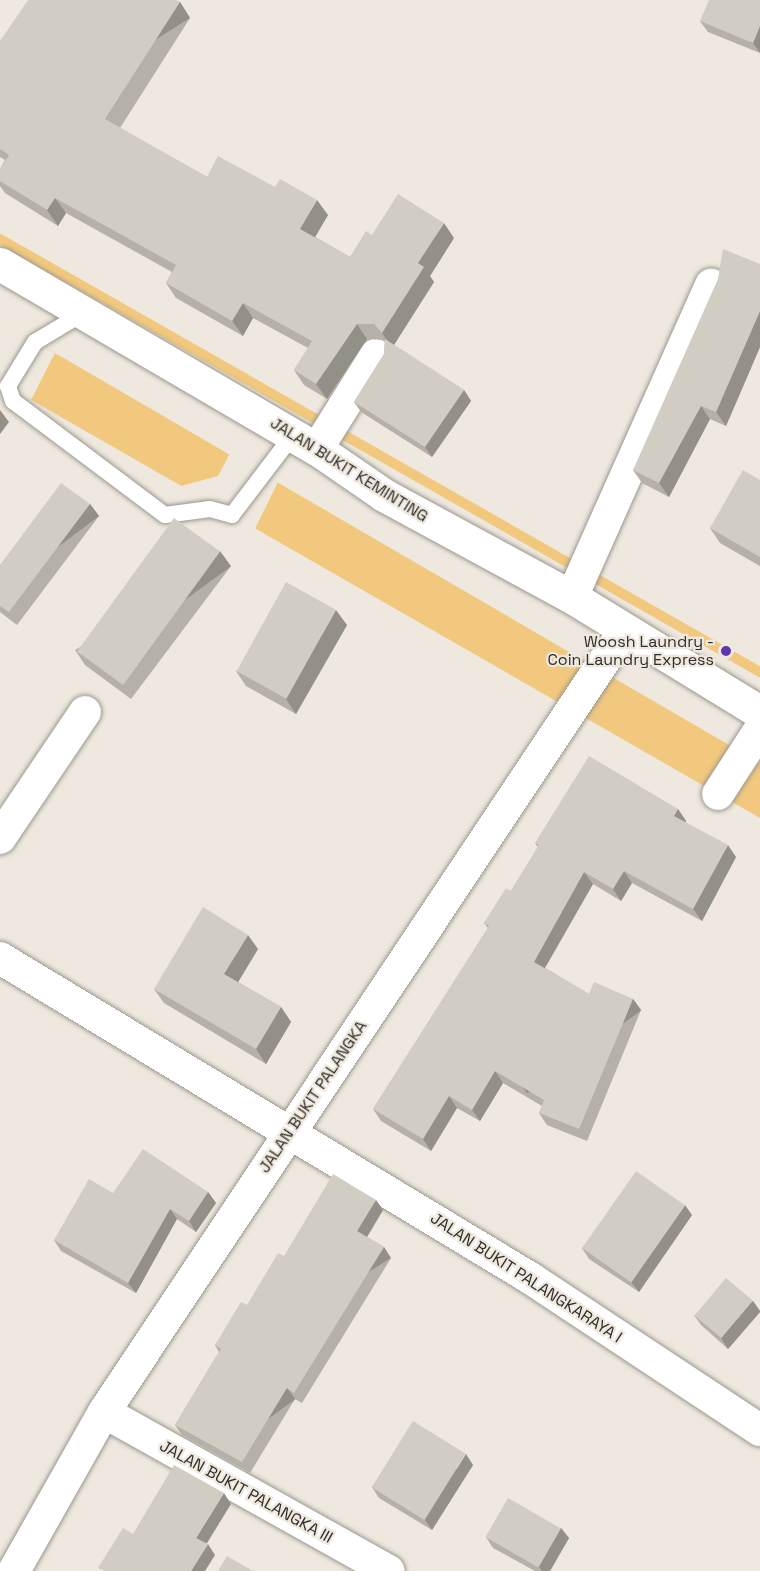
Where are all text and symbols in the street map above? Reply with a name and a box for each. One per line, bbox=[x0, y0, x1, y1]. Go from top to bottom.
street label: JALAN BUKIT KEMINTING bbox=[266, 413, 432, 527]
place label: Woosh Laundry - Coin Laundry Express bbox=[548, 632, 714, 670]
marker: Woosh Laundry - Coin Laundry Express bbox=[719, 644, 733, 658]
street label: JALAN BUKIT PALANGKA bbox=[255, 1017, 371, 1177]
street label: JALAN BUKIT PALANGKARAYA I bbox=[426, 1209, 626, 1347]
street label: JALAN BUKIT PALANGKA III bbox=[156, 1436, 336, 1548]

